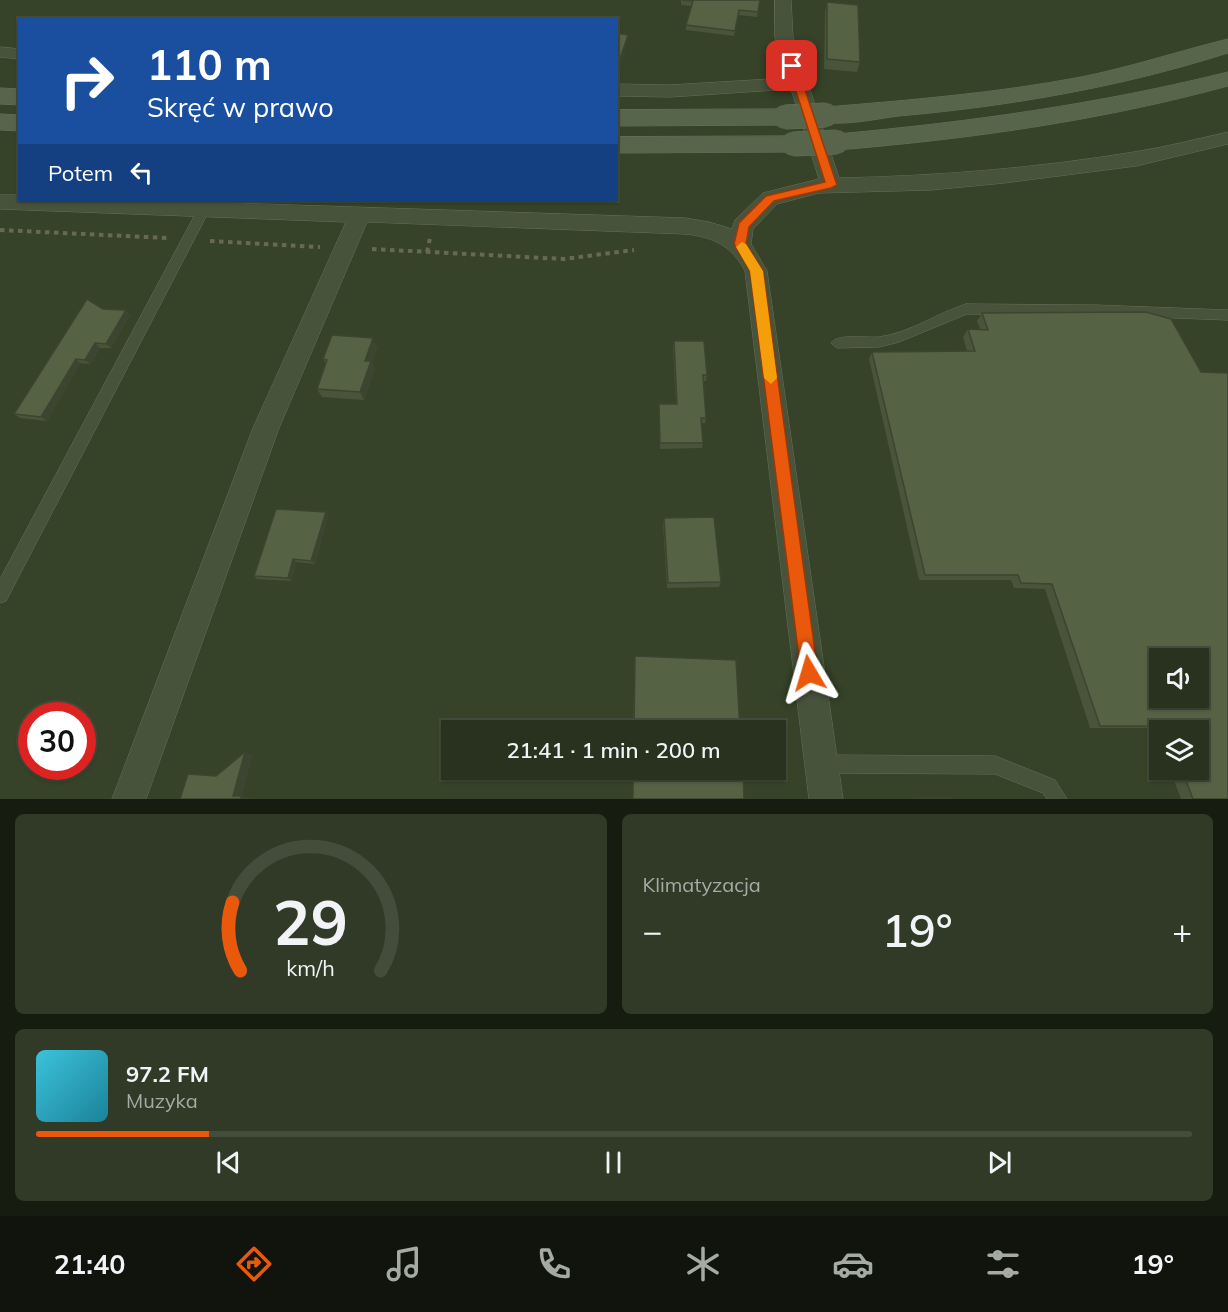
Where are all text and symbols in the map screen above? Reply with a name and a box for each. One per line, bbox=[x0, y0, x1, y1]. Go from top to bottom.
text: 110 m bbox=[147, 38, 272, 91]
pin bbox=[766, 40, 817, 91]
icon: right bbox=[48, 42, 126, 120]
icon: arrive bbox=[775, 49, 808, 82]
text: Skręć w prawo bbox=[147, 90, 334, 124]
icon: left bbox=[125, 156, 158, 189]
text: Potem bbox=[48, 159, 113, 187]
position arrow bbox=[777, 641, 841, 705]
map controls bbox=[1149, 648, 1209, 780]
button: sound bbox=[1149, 648, 1209, 708]
speed limit sign: 30 bbox=[18, 702, 96, 780]
button: layers bbox=[1149, 720, 1209, 780]
text: 21:41 · 1 min · 200 m bbox=[506, 736, 721, 764]
text: Klimatyzacja bbox=[643, 872, 761, 897]
text: 29 bbox=[273, 882, 348, 961]
text: 19° bbox=[882, 902, 953, 958]
text: − bbox=[643, 910, 662, 951]
text: + bbox=[1172, 910, 1192, 951]
text: km/h bbox=[286, 954, 335, 981]
text: 97.2 FM bbox=[126, 1060, 209, 1088]
text: Muzyka bbox=[126, 1088, 198, 1113]
icon: previous bbox=[212, 1146, 245, 1179]
icon: pause bbox=[597, 1146, 630, 1179]
icon: next bbox=[983, 1146, 1016, 1179]
icon: directions bbox=[233, 1243, 275, 1285]
icon: music bbox=[383, 1243, 425, 1285]
icon: phone bbox=[533, 1243, 575, 1285]
icon: climate bbox=[682, 1243, 724, 1285]
icon: car bbox=[832, 1243, 874, 1285]
icon: filters bbox=[982, 1243, 1024, 1285]
text: 21:40 bbox=[54, 1247, 125, 1281]
text: 19° bbox=[1131, 1247, 1174, 1281]

